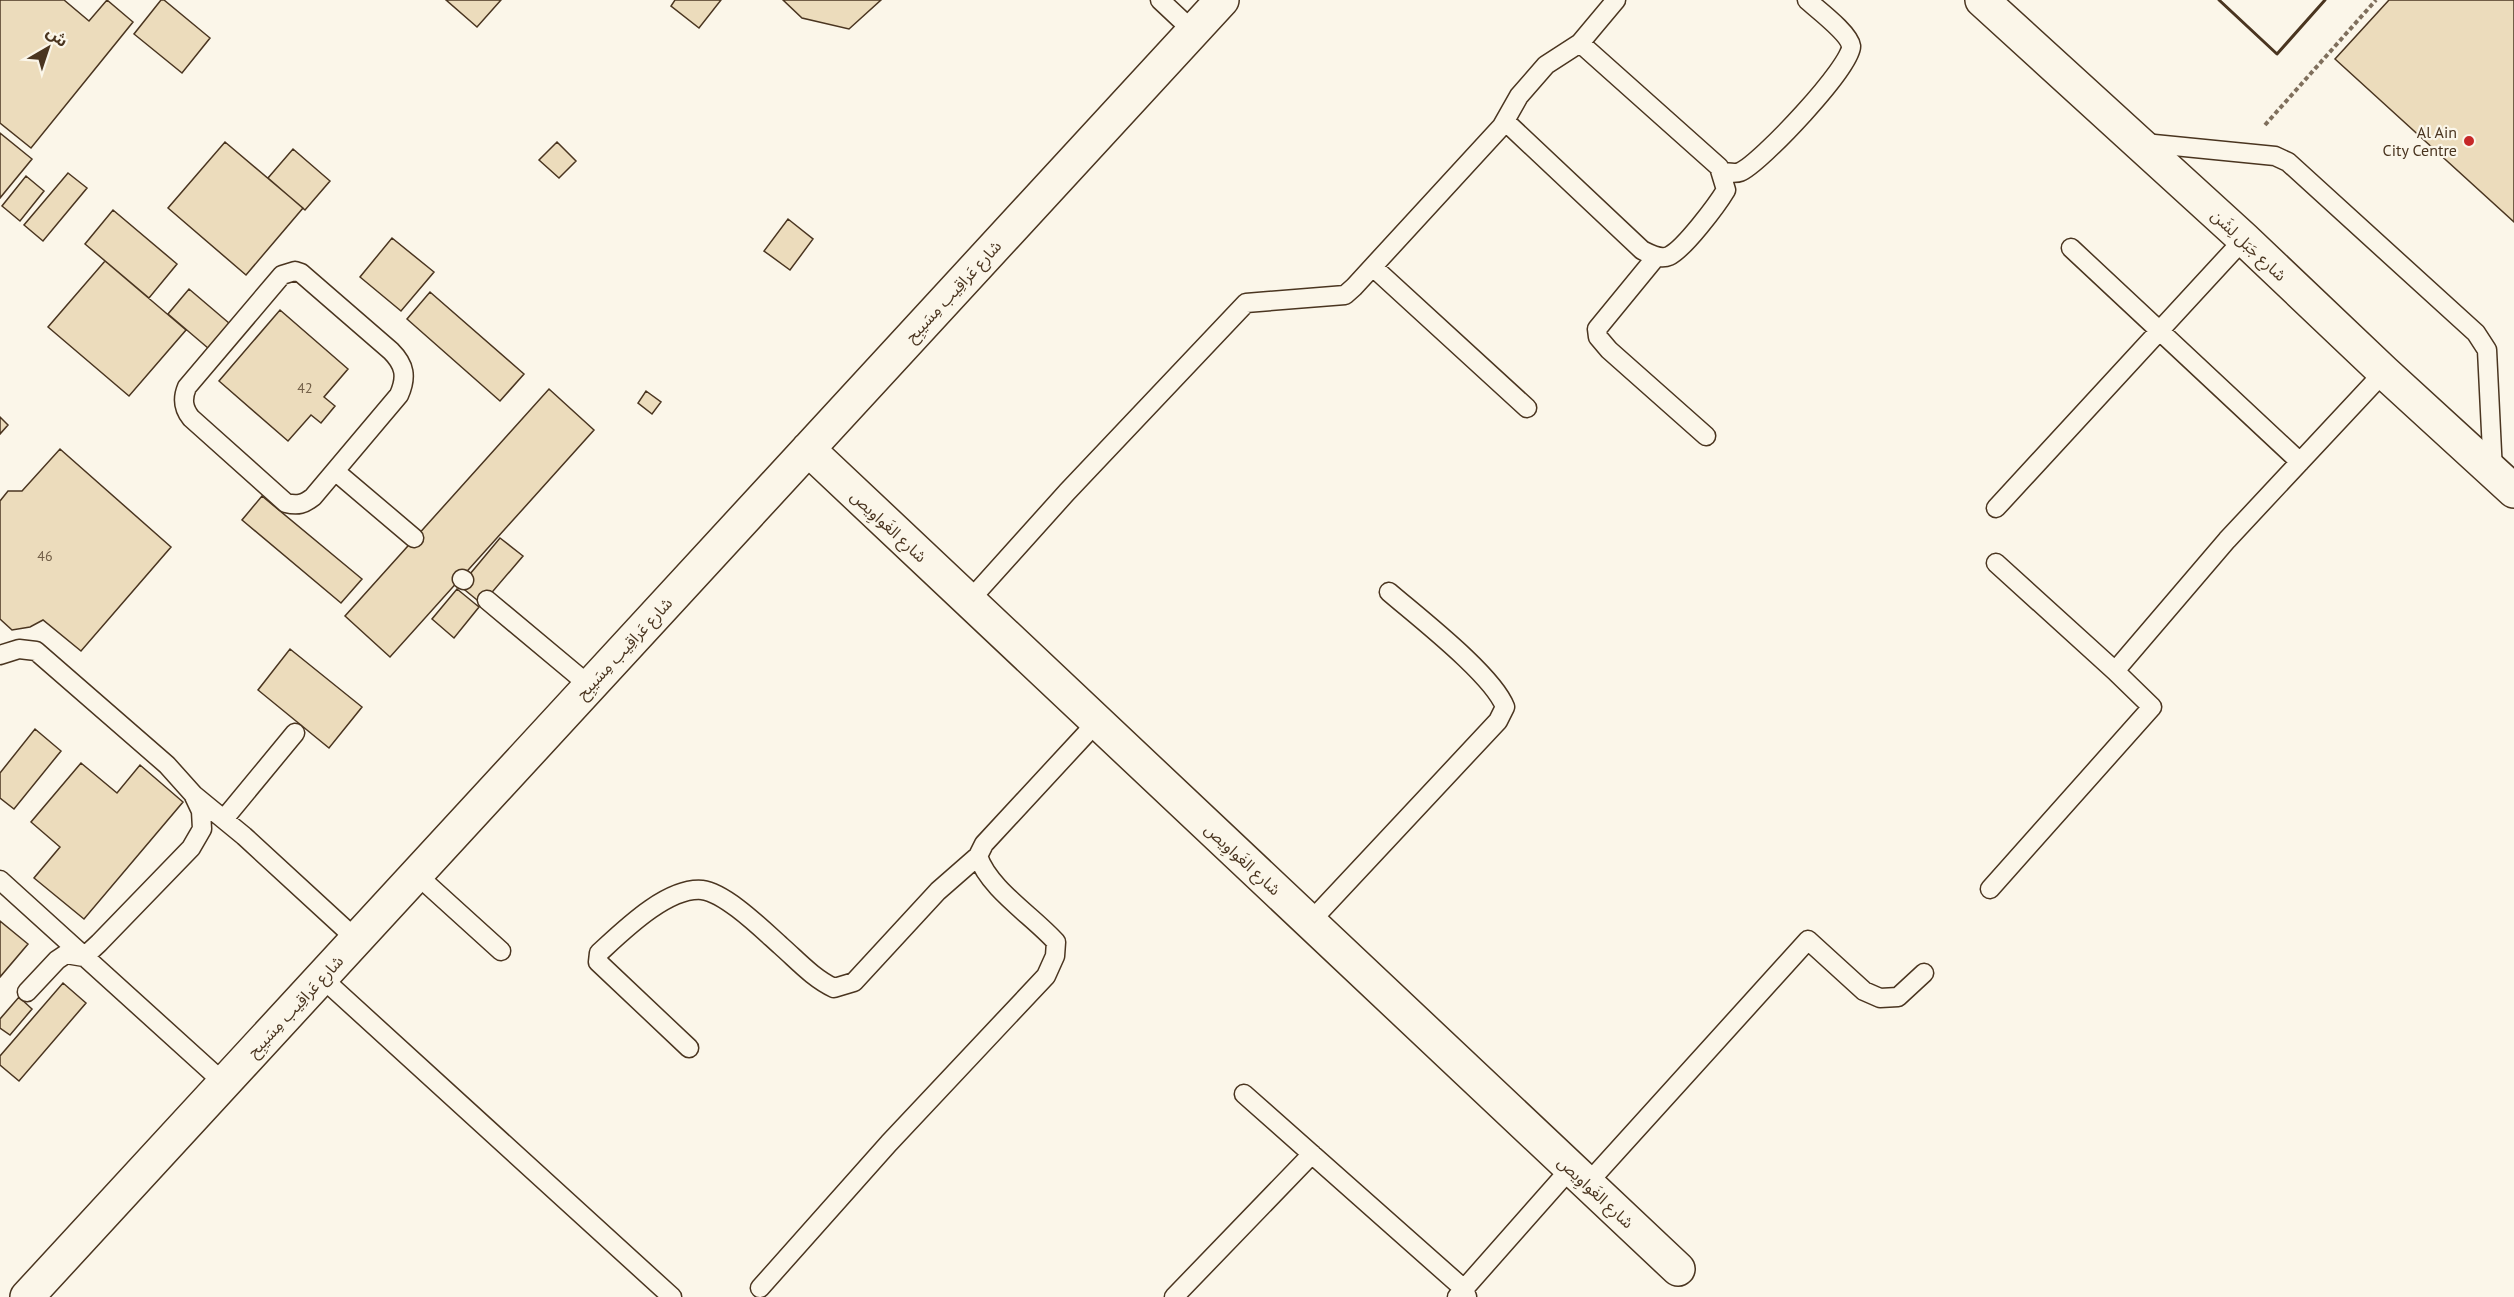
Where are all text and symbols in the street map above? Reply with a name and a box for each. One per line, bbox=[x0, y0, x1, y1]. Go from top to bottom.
north arrow bbox=[18, 18, 78, 78]
text: ش bbox=[43, 22, 72, 51]
place label: Al Ain City Centre bbox=[2383, 122, 2457, 160]
marker: Al Ain City Centre bbox=[2462, 134, 2476, 148]
street label: شارع جَبَل لِشَن bbox=[2205, 205, 2291, 287]
street label: شارع عَراقِيب مِسَيبِح bbox=[901, 236, 1008, 348]
house number: 42 bbox=[297, 379, 313, 397]
street label: شارع الغَواوِيص bbox=[845, 486, 931, 568]
house number: 46 bbox=[37, 547, 53, 565]
street label: شارع عَراقِيب مِسَيبِح bbox=[572, 593, 679, 705]
street label: شارع الغَواوِيص bbox=[1199, 819, 1285, 901]
street label: شارع عَراقِيب مِسَيبِح bbox=[243, 951, 350, 1063]
street label: شارع الغَواوِيص bbox=[1552, 1152, 1638, 1234]

